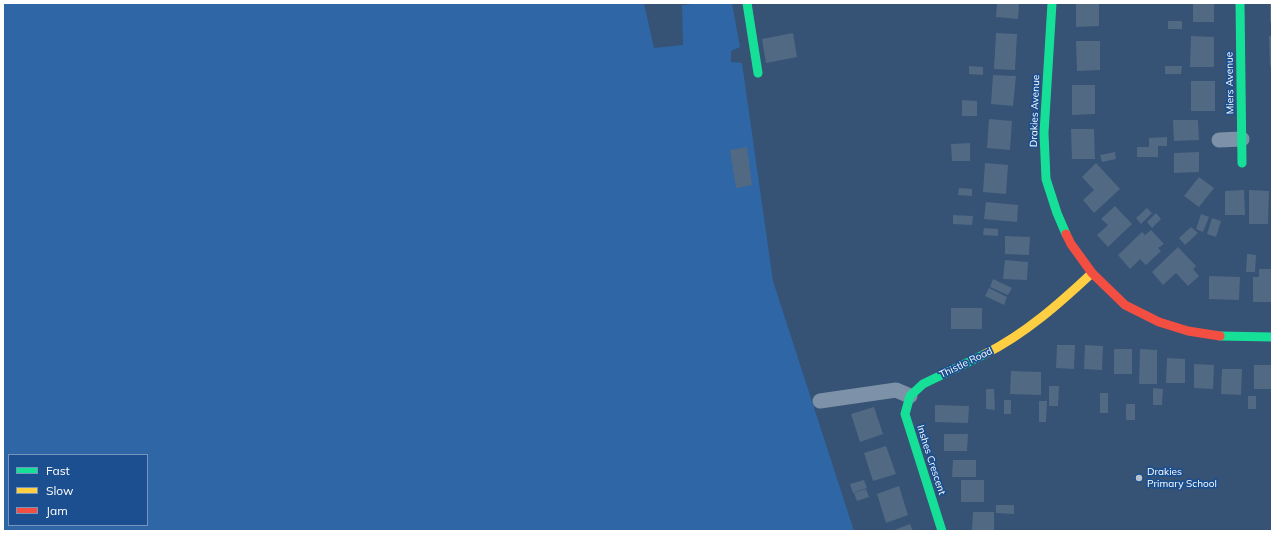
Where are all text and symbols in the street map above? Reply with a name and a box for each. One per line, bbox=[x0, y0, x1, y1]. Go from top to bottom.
street label: Miers Avenue bbox=[1223, 52, 1237, 114]
street label: Drakies Avenue bbox=[1028, 75, 1042, 147]
street label: Thistle Road bbox=[937, 345, 995, 381]
street label: Inshes Crescent bbox=[914, 424, 948, 496]
legend bbox=[8, 454, 148, 526]
text: Fast bbox=[46, 463, 70, 478]
place label: Drakies Primary School bbox=[1147, 466, 1217, 490]
marker: Drakies Primary School bbox=[1134, 473, 1144, 483]
text: Slow bbox=[46, 483, 74, 498]
text: Jam bbox=[46, 503, 68, 518]

